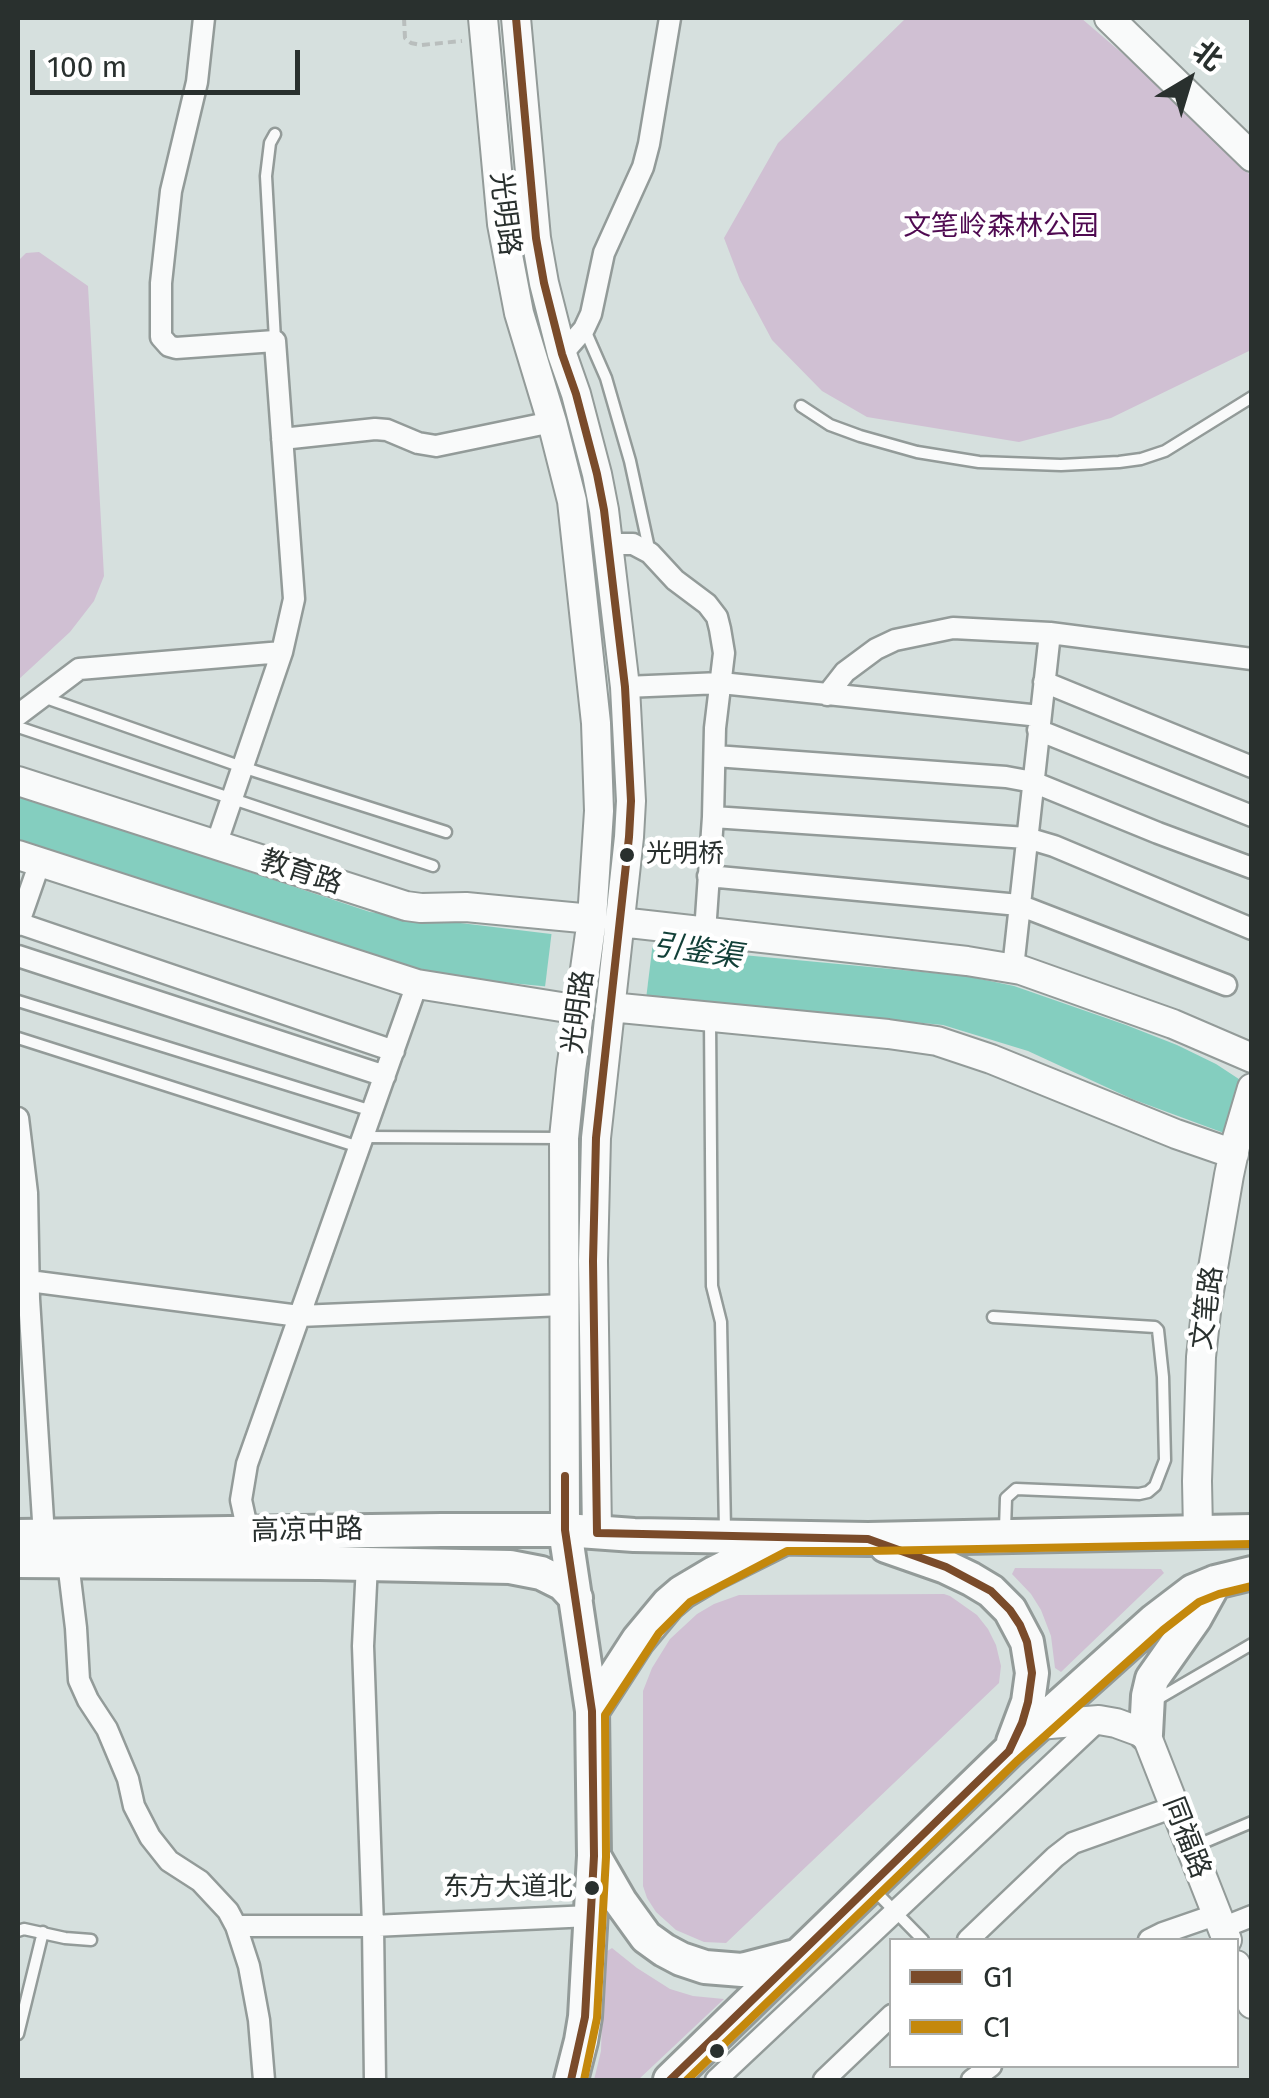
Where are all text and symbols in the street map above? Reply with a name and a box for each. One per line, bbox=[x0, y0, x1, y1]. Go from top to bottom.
scale bar bbox=[35, 30, 305, 92]
north arrow bbox=[1139, 30, 1239, 130]
text: 北 bbox=[1187, 34, 1229, 78]
text: 100 m bbox=[47, 49, 127, 85]
street label: 光明路 bbox=[482, 170, 526, 258]
park label: 文笔岭森林公园 bbox=[903, 210, 1099, 244]
place label: 光明桥 bbox=[646, 839, 724, 871]
street label: 教育路 bbox=[256, 844, 346, 902]
marker: 光明桥 bbox=[617, 845, 637, 865]
water label: 引鉴渠 bbox=[650, 928, 744, 976]
street label: 光明路 bbox=[557, 968, 601, 1056]
street label: 文笔路 bbox=[1186, 1264, 1230, 1352]
street label: 高凉中路 bbox=[251, 1513, 363, 1549]
street label: 同福路 bbox=[1155, 1793, 1217, 1883]
place label: 东方大道北 bbox=[443, 1872, 573, 1904]
marker: 东方大道北 bbox=[582, 1878, 602, 1898]
legend bbox=[889, 1938, 1239, 2068]
text: G1 bbox=[983, 1959, 1014, 1995]
text: C1 bbox=[983, 2009, 1011, 2045]
unlabelled marker bbox=[707, 2041, 727, 2061]

